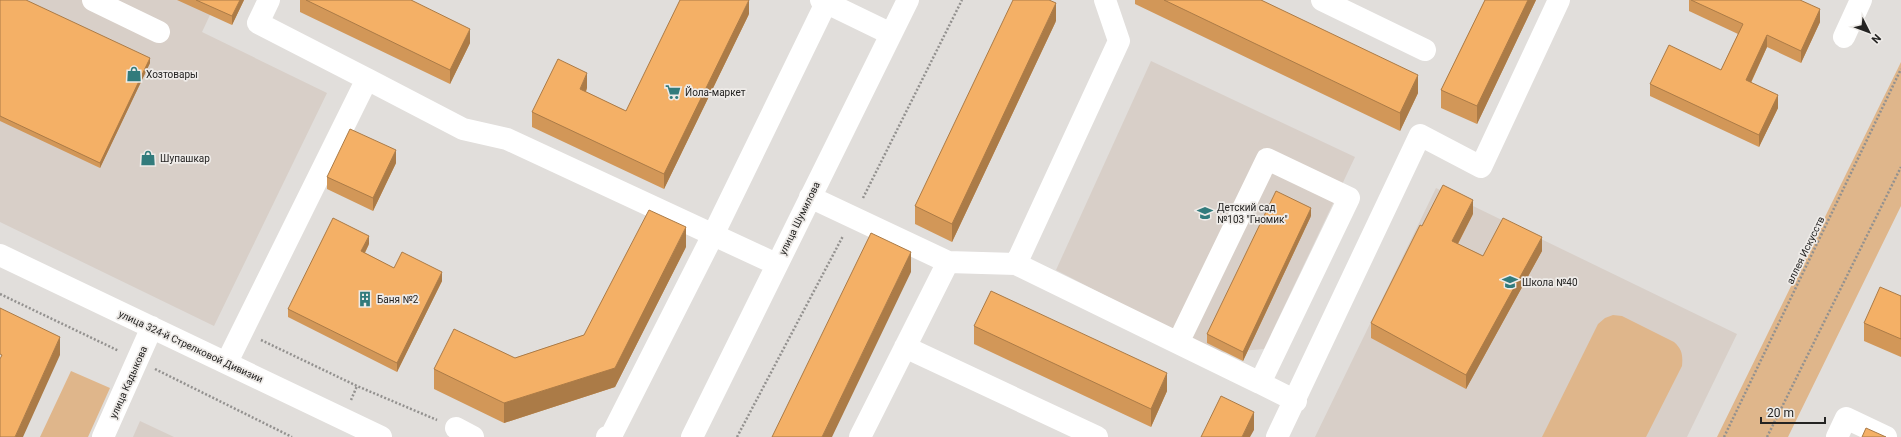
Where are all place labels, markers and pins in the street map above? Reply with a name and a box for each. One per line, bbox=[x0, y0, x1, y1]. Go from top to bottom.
shop icon: Хозтовары bbox=[125, 65, 143, 83]
place label: Хозтовары bbox=[146, 69, 198, 80]
supermarket icon: Йола-маркет bbox=[664, 83, 682, 101]
place label: Йола-маркет bbox=[685, 86, 746, 98]
shop icon: Шупашкар bbox=[139, 149, 157, 167]
place label: Шупашкар bbox=[160, 153, 210, 164]
place label: Детский сад №103 "Гномик" bbox=[1217, 202, 1288, 225]
school or university icon: Детский сад №103 "Гномик" bbox=[1196, 204, 1214, 222]
school or university icon: Школа №40 bbox=[1501, 273, 1519, 291]
place label: Школа №40 bbox=[1522, 277, 1578, 288]
building icon: Баня №2 bbox=[356, 290, 374, 308]
place label: Баня №2 bbox=[377, 294, 419, 305]

